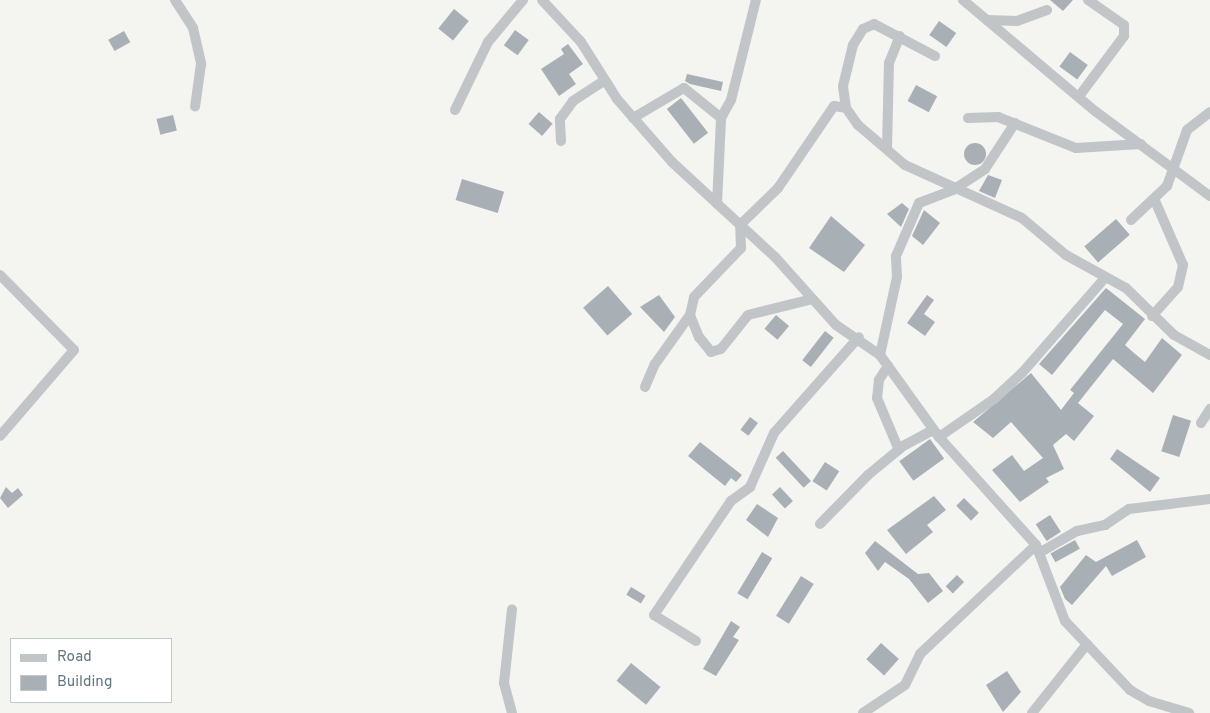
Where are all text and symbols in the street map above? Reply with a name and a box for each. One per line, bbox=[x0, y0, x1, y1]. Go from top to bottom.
legend bbox=[10, 638, 172, 703]
text: Road bbox=[57, 648, 92, 667]
text: Building bbox=[57, 673, 112, 692]

